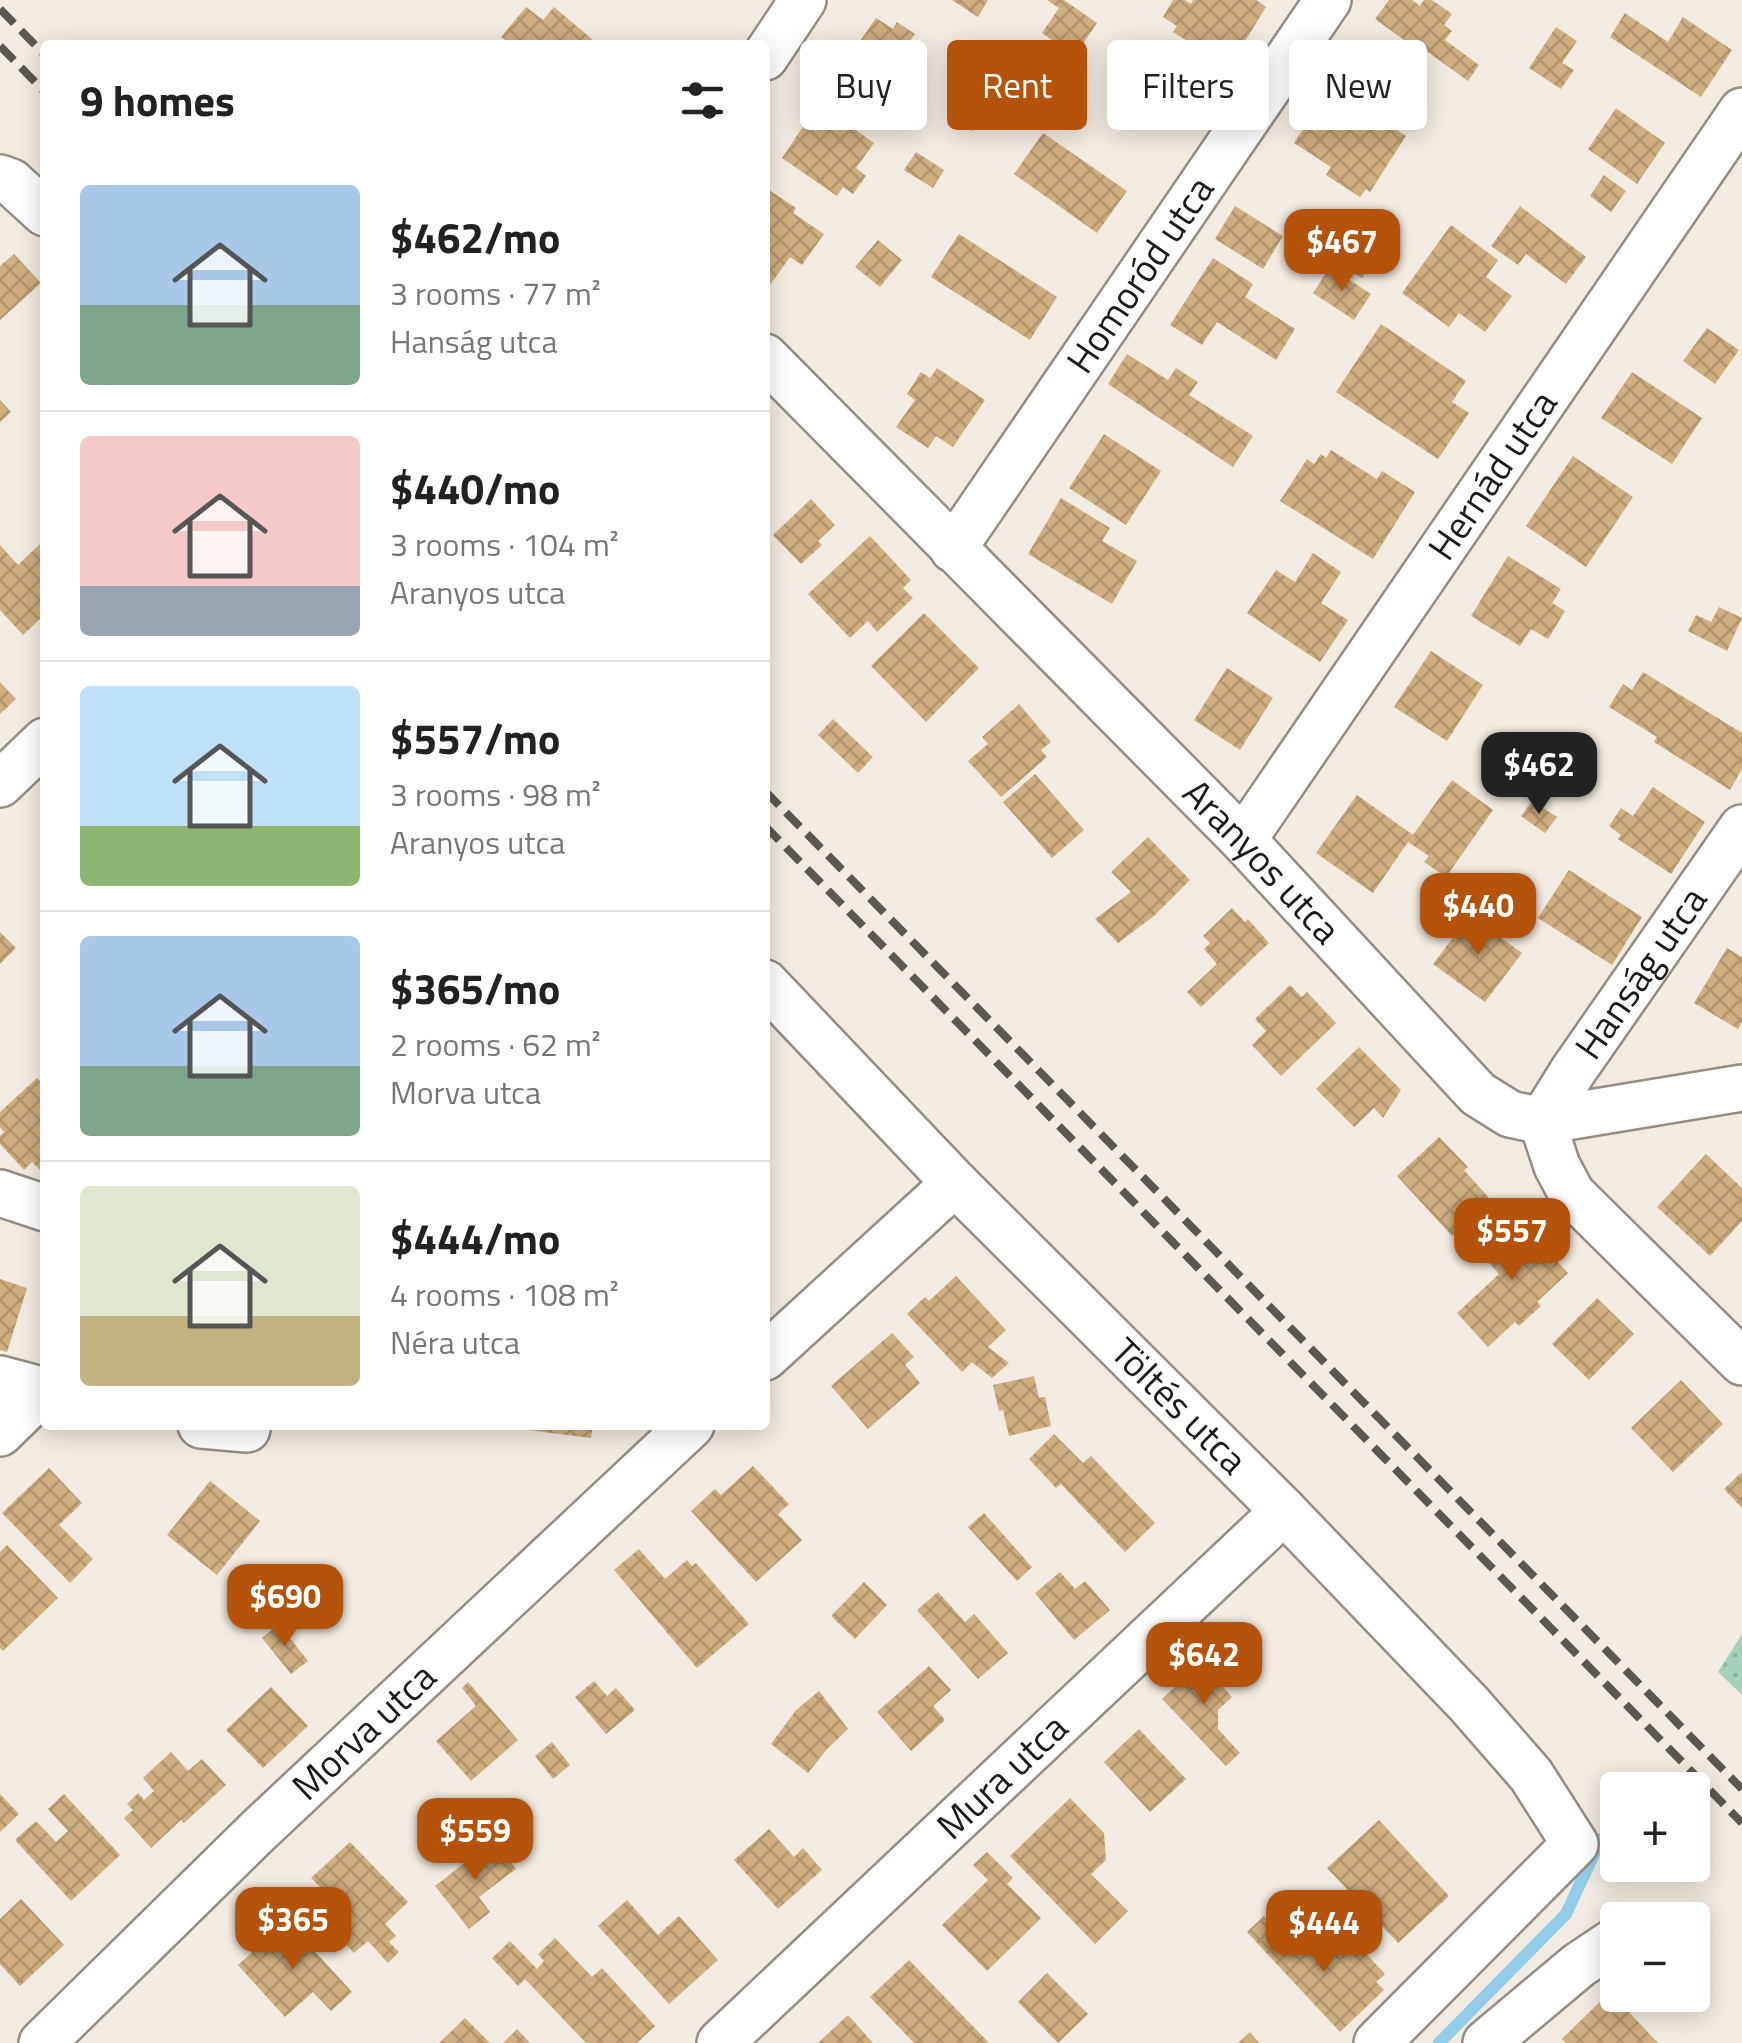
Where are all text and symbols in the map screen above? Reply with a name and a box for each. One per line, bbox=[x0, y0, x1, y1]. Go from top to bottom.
chip: Buy bbox=[800, 40, 927, 130]
chip: Rent bbox=[947, 40, 1087, 130]
chip: Filters bbox=[1107, 40, 1269, 130]
chip: New bbox=[1289, 40, 1427, 130]
text: 9 homes bbox=[80, 68, 235, 132]
icon: filters bbox=[675, 73, 730, 128]
street label: Homoród utca bbox=[1051, 164, 1228, 385]
text: $462/mo bbox=[390, 205, 560, 269]
pin: $467 bbox=[1283, 209, 1401, 294]
text: $467 bbox=[1306, 217, 1378, 265]
icon: home bbox=[160, 225, 280, 345]
text: 3 rooms · 77 m² bbox=[390, 269, 601, 317]
text: Hanság utca bbox=[390, 317, 557, 365]
street label: Hernád utca bbox=[1413, 378, 1571, 572]
text: $440/mo bbox=[390, 456, 560, 520]
icon: home bbox=[160, 476, 280, 596]
text: 3 rooms · 104 m² bbox=[390, 520, 619, 568]
text: Aranyos utca bbox=[390, 568, 565, 616]
text: $557/mo bbox=[390, 706, 560, 770]
icon: home bbox=[160, 726, 280, 846]
pin: $462 bbox=[1480, 732, 1598, 817]
text: $462 bbox=[1503, 740, 1575, 788]
street label: Aranyos utca bbox=[1170, 765, 1355, 956]
text: 3 rooms · 98 m² bbox=[390, 770, 601, 818]
text: Aranyos utca bbox=[390, 818, 565, 866]
pin: $440 bbox=[1419, 873, 1537, 958]
street label: Hanság utca bbox=[1560, 874, 1721, 1071]
text: $440 bbox=[1442, 881, 1514, 929]
text: $365/mo bbox=[390, 956, 560, 1020]
icon: home bbox=[160, 976, 280, 1096]
text: 2 rooms · 62 m² bbox=[390, 1020, 601, 1068]
text: Morva utca bbox=[390, 1068, 541, 1116]
pin: $557 bbox=[1453, 1198, 1571, 1283]
text: $444/mo bbox=[390, 1206, 560, 1270]
text: $557 bbox=[1476, 1206, 1548, 1254]
icon: home bbox=[160, 1226, 280, 1346]
text: 4 rooms · 108 m² bbox=[390, 1270, 619, 1318]
text: Néra utca bbox=[390, 1318, 520, 1366]
street label: Töltés utca bbox=[1098, 1324, 1261, 1487]
pin: $690 bbox=[226, 1564, 344, 1649]
text: $690 bbox=[249, 1572, 321, 1620]
pin: $642 bbox=[1145, 1622, 1263, 1707]
text: $642 bbox=[1168, 1630, 1240, 1678]
street label: Morva utca bbox=[278, 1648, 449, 1813]
street label: Mura utca bbox=[923, 1699, 1080, 1853]
map controls bbox=[1600, 1772, 1710, 2012]
button: + bbox=[1600, 1772, 1710, 1882]
pin: $559 bbox=[416, 1798, 534, 1883]
text: $559 bbox=[439, 1806, 511, 1854]
pin: $365 bbox=[234, 1887, 352, 1972]
pin: $444 bbox=[1265, 1890, 1383, 1975]
text: $365 bbox=[257, 1895, 329, 1943]
text: $444 bbox=[1288, 1898, 1360, 1946]
button: − bbox=[1600, 1902, 1710, 2012]

